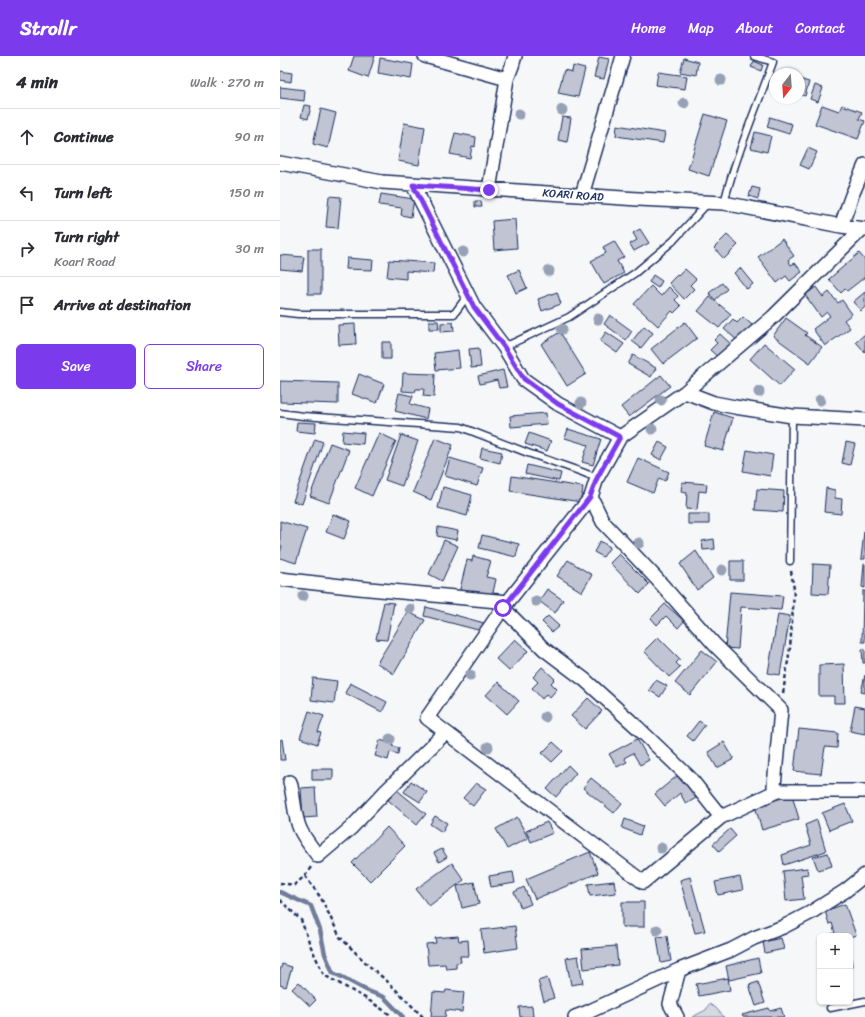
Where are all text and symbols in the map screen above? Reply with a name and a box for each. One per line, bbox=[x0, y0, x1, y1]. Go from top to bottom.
text: Strollr bbox=[20, 12, 76, 45]
text: Home bbox=[631, 16, 666, 41]
text: Map bbox=[688, 16, 714, 41]
text: About bbox=[736, 16, 773, 41]
text: Contact bbox=[795, 16, 845, 41]
text: 4 min bbox=[16, 67, 58, 97]
north arrow bbox=[769, 68, 805, 104]
text: Walk · 270 m bbox=[190, 71, 264, 94]
text: Continue bbox=[54, 124, 114, 150]
text: 90 m bbox=[234, 125, 264, 148]
icon: ahead bbox=[16, 126, 38, 148]
text: Turn left bbox=[54, 180, 112, 206]
text: 150 m bbox=[229, 181, 264, 204]
route end bbox=[480, 181, 498, 199]
icon: left bbox=[16, 182, 38, 204]
street label: KOARI ROAD bbox=[542, 183, 605, 207]
text: Turn right bbox=[54, 224, 119, 250]
text: 30 m bbox=[235, 237, 264, 260]
icon: right bbox=[16, 238, 38, 260]
text: Koari Road bbox=[54, 250, 115, 273]
text: Arrive at destination bbox=[54, 292, 191, 318]
icon: arrive bbox=[16, 294, 38, 316]
button: Save bbox=[16, 344, 136, 389]
button: Share bbox=[144, 344, 264, 389]
route start bbox=[494, 599, 512, 617]
map controls bbox=[817, 933, 853, 1005]
button: + bbox=[817, 933, 853, 969]
button: − bbox=[817, 969, 853, 1005]

